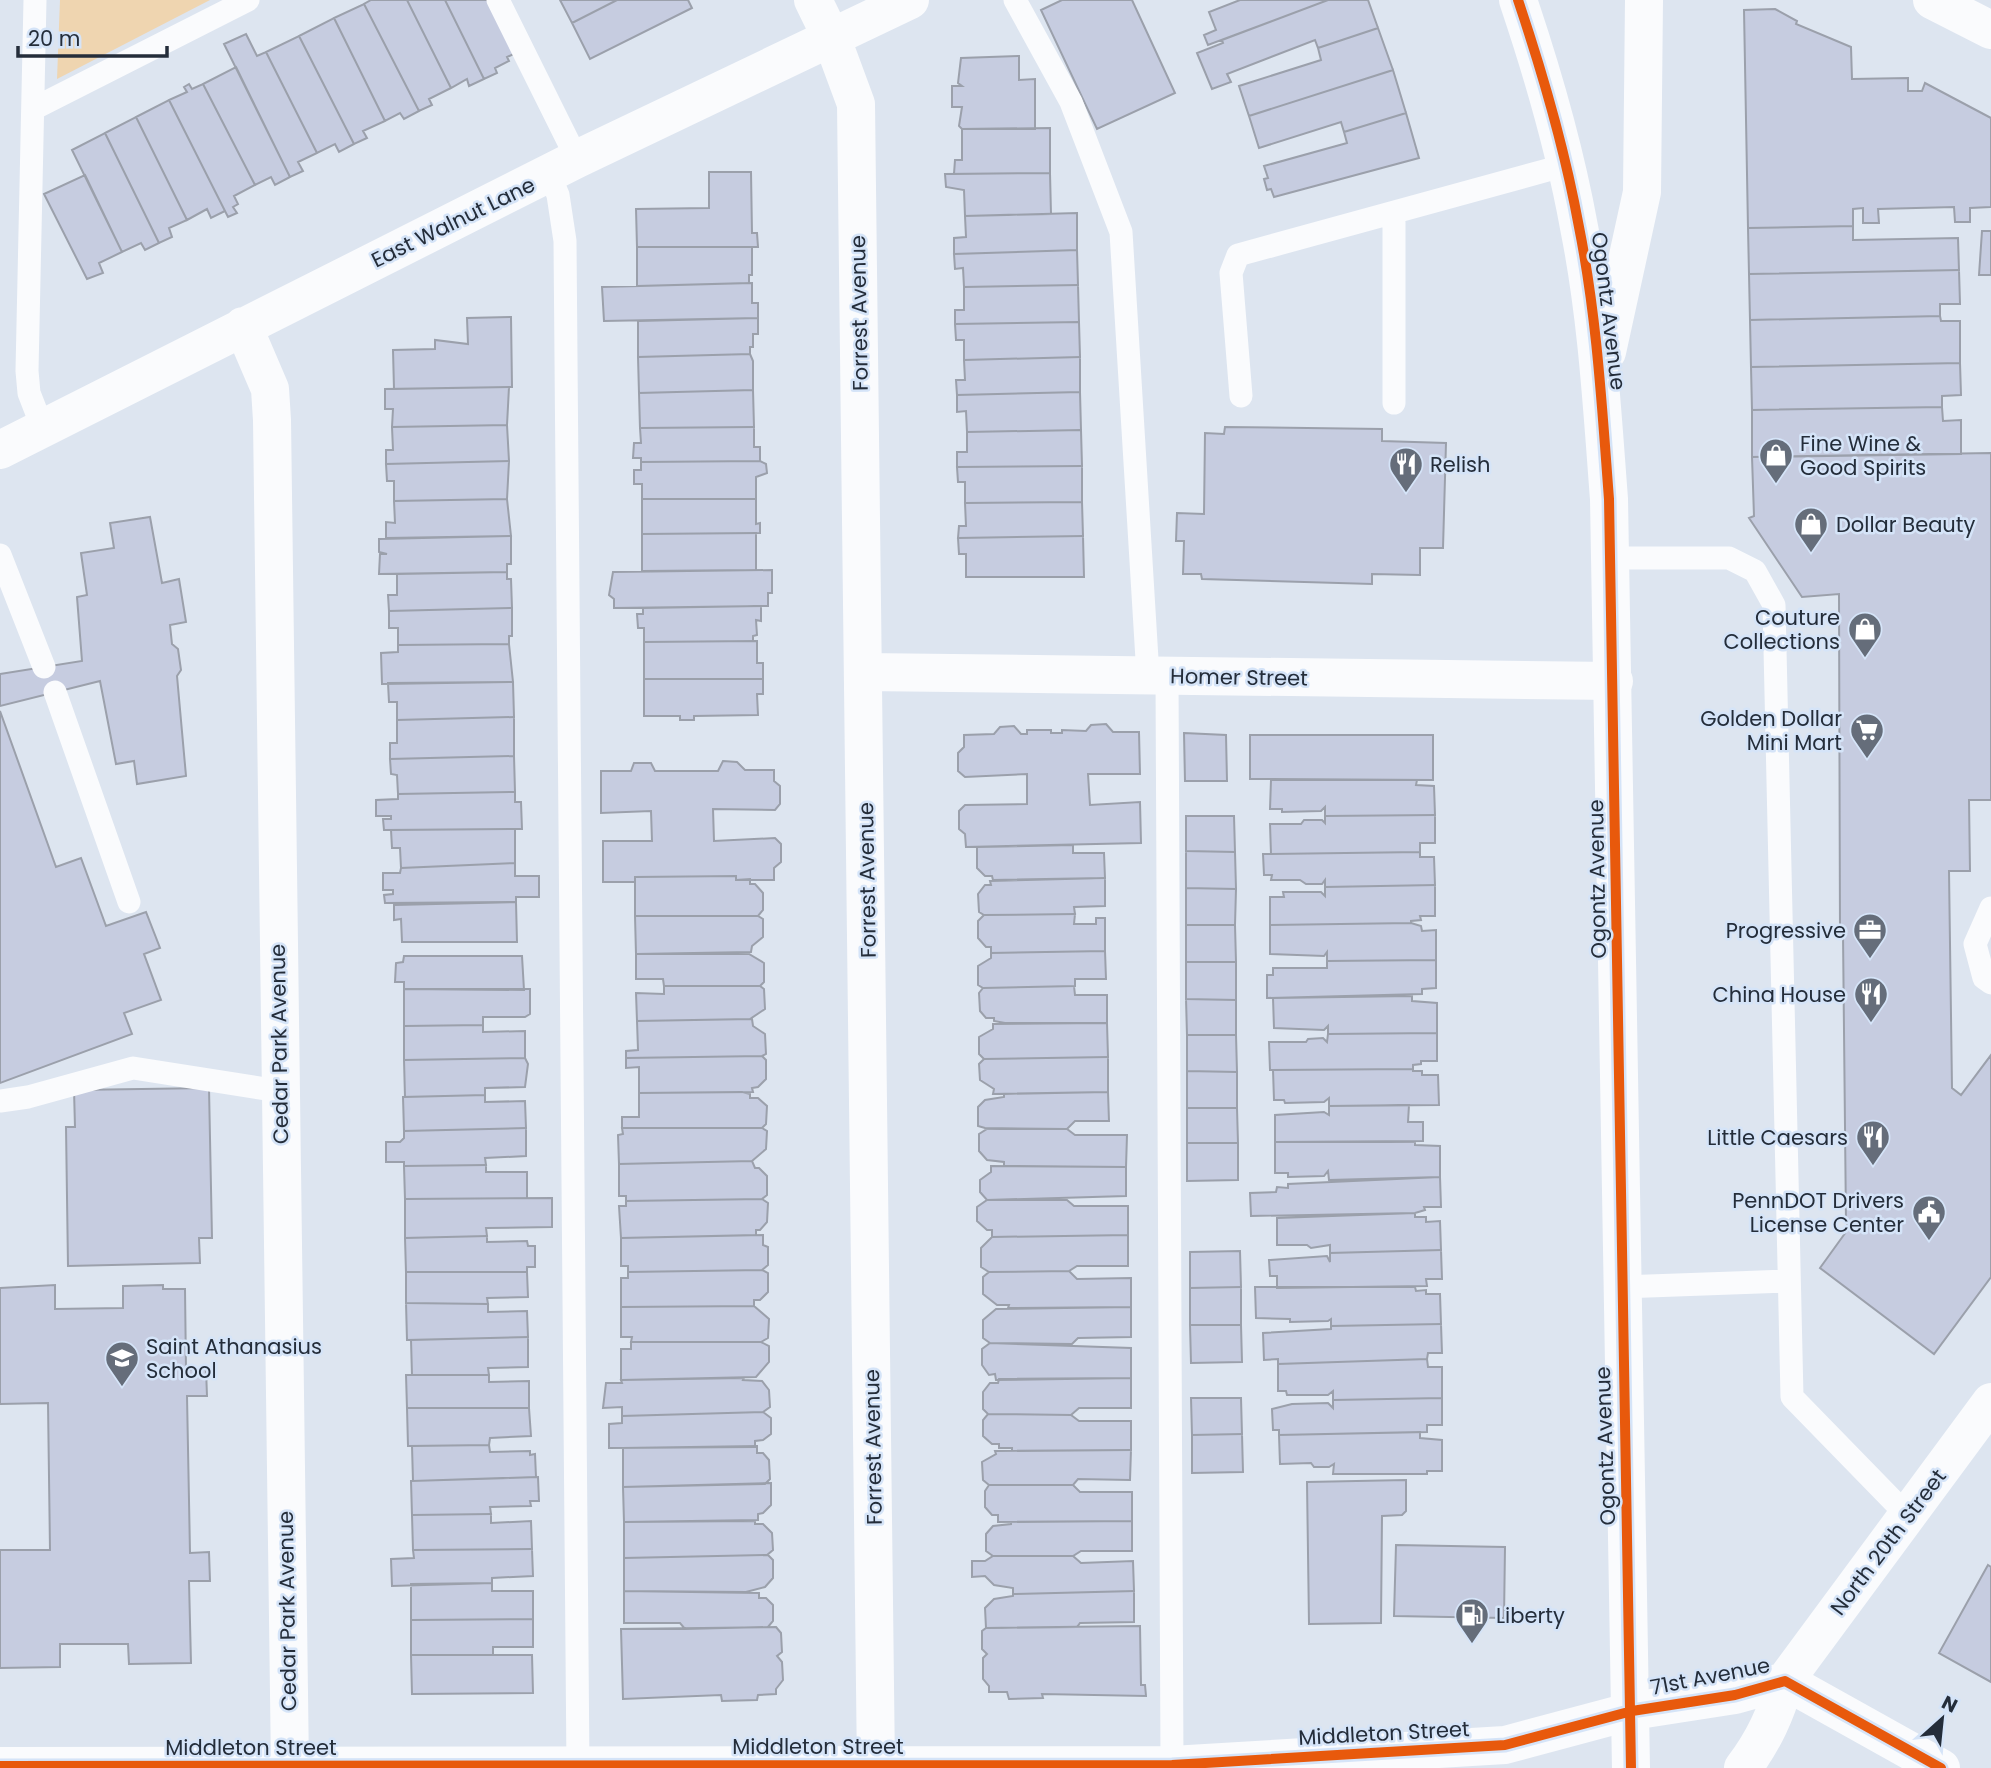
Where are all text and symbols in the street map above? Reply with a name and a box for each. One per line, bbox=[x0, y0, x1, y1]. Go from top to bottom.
scale bar bbox=[18, 14, 166, 58]
text: 20 m bbox=[28, 24, 81, 53]
street label: East Walnut Lane bbox=[366, 170, 540, 274]
street label: Ogontz Avenue bbox=[1585, 230, 1633, 392]
street label: Forrest Avenue bbox=[843, 235, 875, 391]
place label: Fine Wine & Good Spirits bbox=[1800, 429, 1926, 482]
shop icon: Fine Wine & Good Spirits bbox=[1757, 436, 1795, 485]
restaurant icon: Relish bbox=[1387, 445, 1425, 494]
place label: Relish bbox=[1430, 450, 1491, 479]
shop icon: Dollar Beauty bbox=[1792, 505, 1830, 554]
place label: Dollar Beauty bbox=[1836, 510, 1975, 539]
place label: Couture Collections bbox=[1724, 603, 1840, 656]
shop icon: Couture Collections bbox=[1846, 610, 1884, 659]
street label: Homer Street bbox=[1170, 661, 1308, 693]
place label: Golden Dollar Mini Mart bbox=[1700, 704, 1842, 757]
supermarket icon: Golden Dollar Mini Mart bbox=[1848, 711, 1886, 760]
street label: Ogontz Avenue bbox=[1581, 799, 1613, 959]
street label: Forrest Avenue bbox=[851, 802, 883, 958]
office icon: Progressive bbox=[1851, 911, 1889, 960]
place label: Progressive bbox=[1726, 916, 1846, 945]
street label: Cedar Park Avenue bbox=[263, 943, 295, 1145]
restaurant icon: China House bbox=[1852, 975, 1890, 1024]
place label: China House bbox=[1713, 980, 1846, 1009]
restaurant icon: Little Caesars bbox=[1854, 1118, 1892, 1167]
place label: Little Caesars bbox=[1707, 1123, 1848, 1152]
place label: PennDOT Drivers License Center bbox=[1732, 1186, 1904, 1239]
public building icon: PennDOT Drivers License Center bbox=[1910, 1193, 1948, 1242]
place label: Saint Athanasius School bbox=[146, 1332, 322, 1385]
school or university icon: Saint Athanasius School bbox=[103, 1339, 141, 1388]
street label: Ogontz Avenue bbox=[1588, 1366, 1622, 1526]
street label: Forrest Avenue bbox=[857, 1369, 889, 1525]
street label: North 20th Street bbox=[1823, 1463, 1953, 1621]
street label: Cedar Park Avenue bbox=[271, 1510, 303, 1712]
fuel station icon: Liberty bbox=[1453, 1596, 1491, 1645]
place label: Liberty bbox=[1496, 1601, 1565, 1630]
street label: 71st Avenue bbox=[1648, 1650, 1772, 1702]
north arrow bbox=[1907, 1684, 1977, 1754]
text: N bbox=[1937, 1689, 1962, 1720]
street label: Middleton Street bbox=[1298, 1714, 1470, 1752]
street label: Middleton Street bbox=[732, 1732, 904, 1761]
street label: Middleton Street bbox=[165, 1733, 337, 1762]

